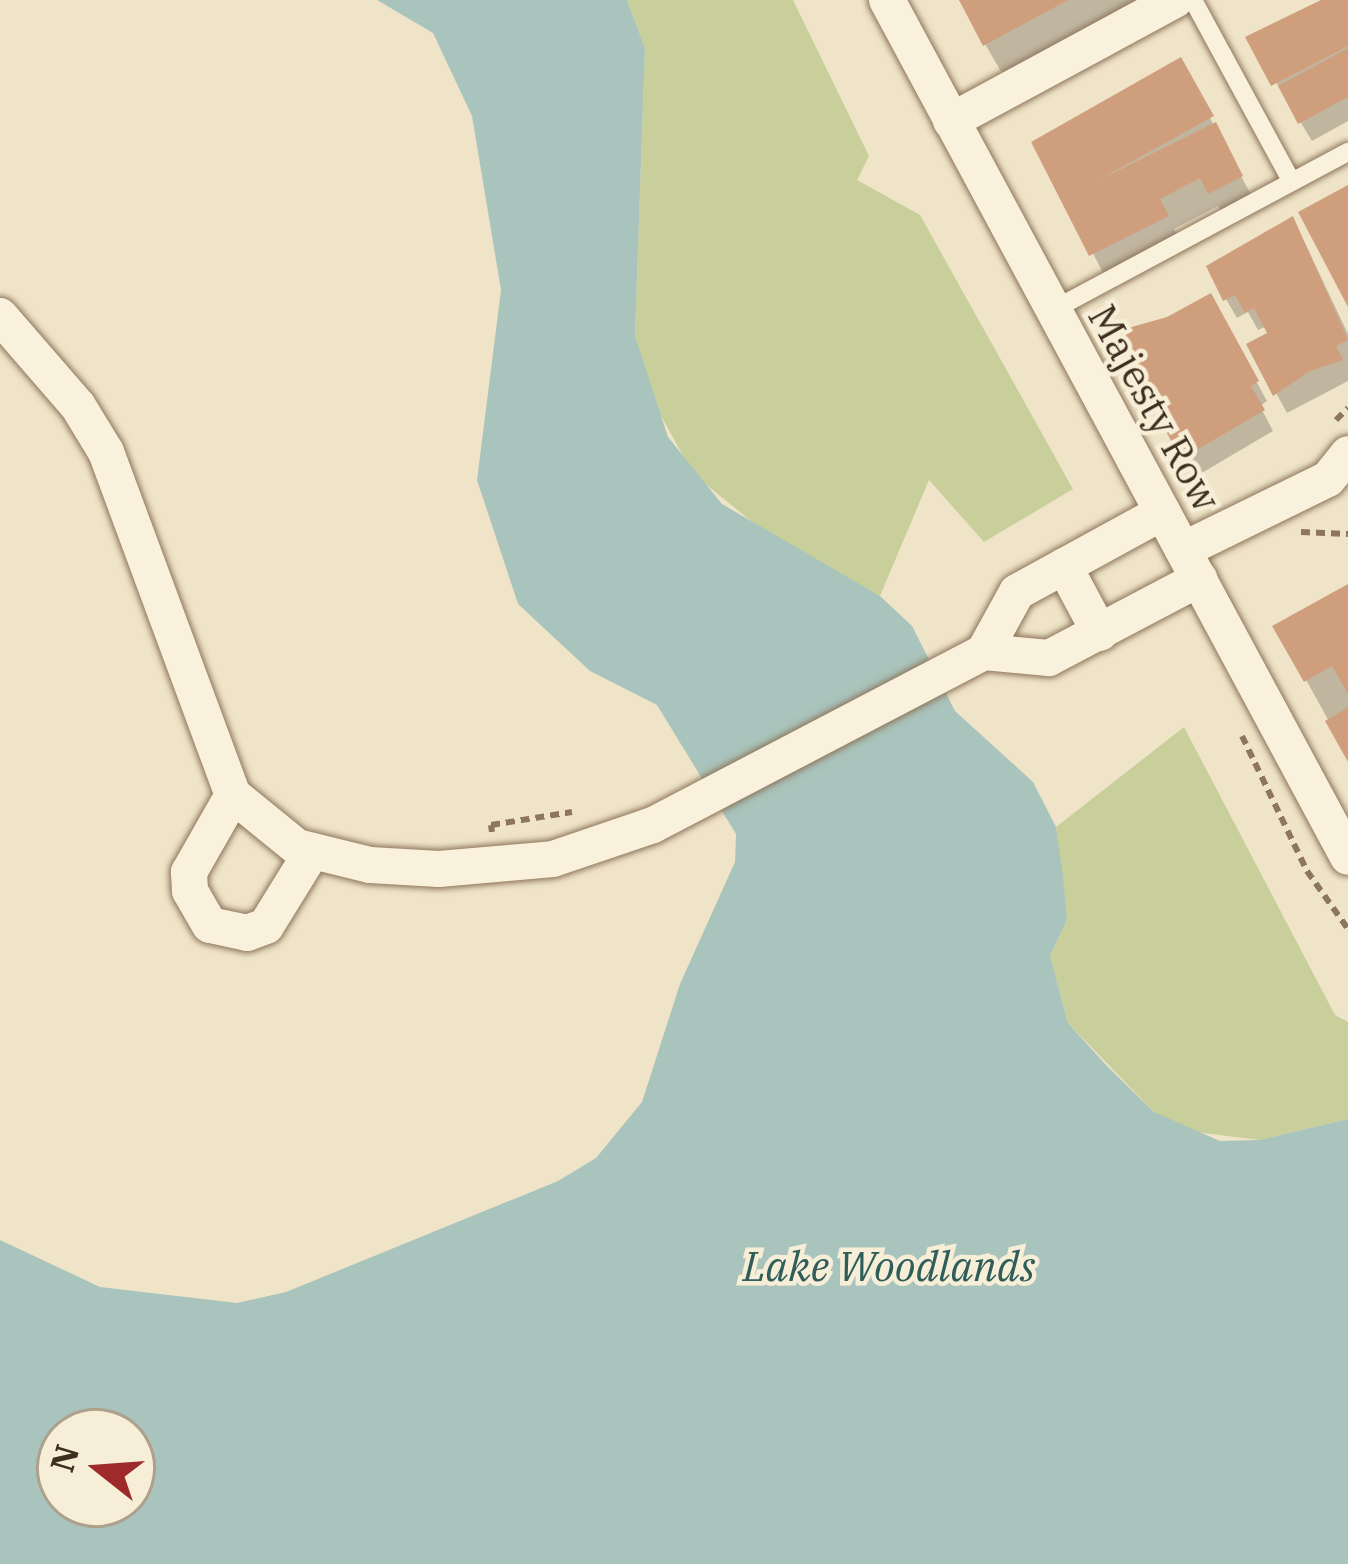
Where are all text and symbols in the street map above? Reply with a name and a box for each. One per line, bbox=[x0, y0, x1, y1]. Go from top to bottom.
street label: Majesty Row bbox=[1078, 297, 1230, 519]
water label: Lake Woodlands bbox=[743, 1241, 1035, 1291]
north arrow bbox=[36, 1408, 156, 1528]
text: N bbox=[40, 1439, 88, 1477]

